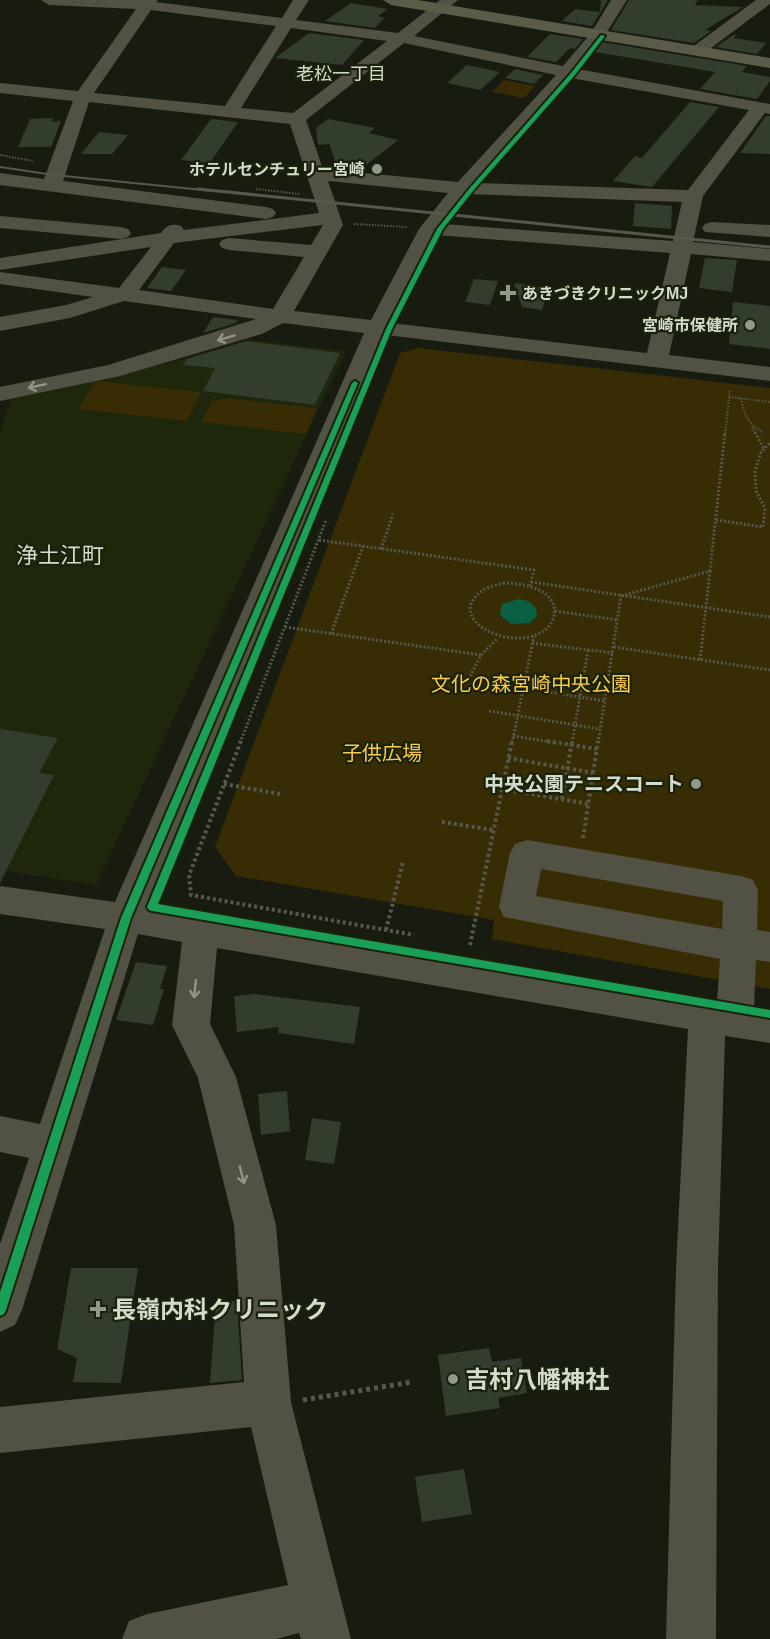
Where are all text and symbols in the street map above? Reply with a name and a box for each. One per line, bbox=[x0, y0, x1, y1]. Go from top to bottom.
district label: 老松一丁目 bbox=[296, 64, 386, 84]
place label: ホテルセンチュリー宮崎 bbox=[189, 161, 365, 178]
marker: ホテルセンチュリー宮崎 bbox=[370, 162, 384, 176]
marker: あきづきクリニックMJ bbox=[499, 284, 517, 302]
place label: あきづきクリニックMJ bbox=[522, 285, 688, 302]
place label: 宮崎市保健所 bbox=[642, 317, 738, 334]
marker: 宮崎市保健所 bbox=[743, 318, 757, 332]
one-way arrow bbox=[217, 333, 236, 344]
one-way arrow bbox=[28, 381, 47, 392]
district label: 浄土江町 bbox=[16, 543, 104, 568]
park label: 文化の森宮崎中央公園 bbox=[431, 673, 631, 695]
park label: 子供広場 bbox=[342, 742, 422, 764]
place label: 中央公園テニスコート bbox=[484, 773, 684, 795]
marker: 中央公園テニスコート bbox=[689, 777, 703, 791]
one-way arrow bbox=[189, 979, 200, 999]
one-way arrow bbox=[237, 1165, 249, 1184]
place label: 長嶺内科クリニック bbox=[112, 1296, 328, 1323]
marker: 長嶺内科クリニック bbox=[89, 1300, 107, 1318]
place label: 吉村八幡神社 bbox=[465, 1366, 609, 1393]
marker: 吉村八幡神社 bbox=[446, 1372, 460, 1386]

